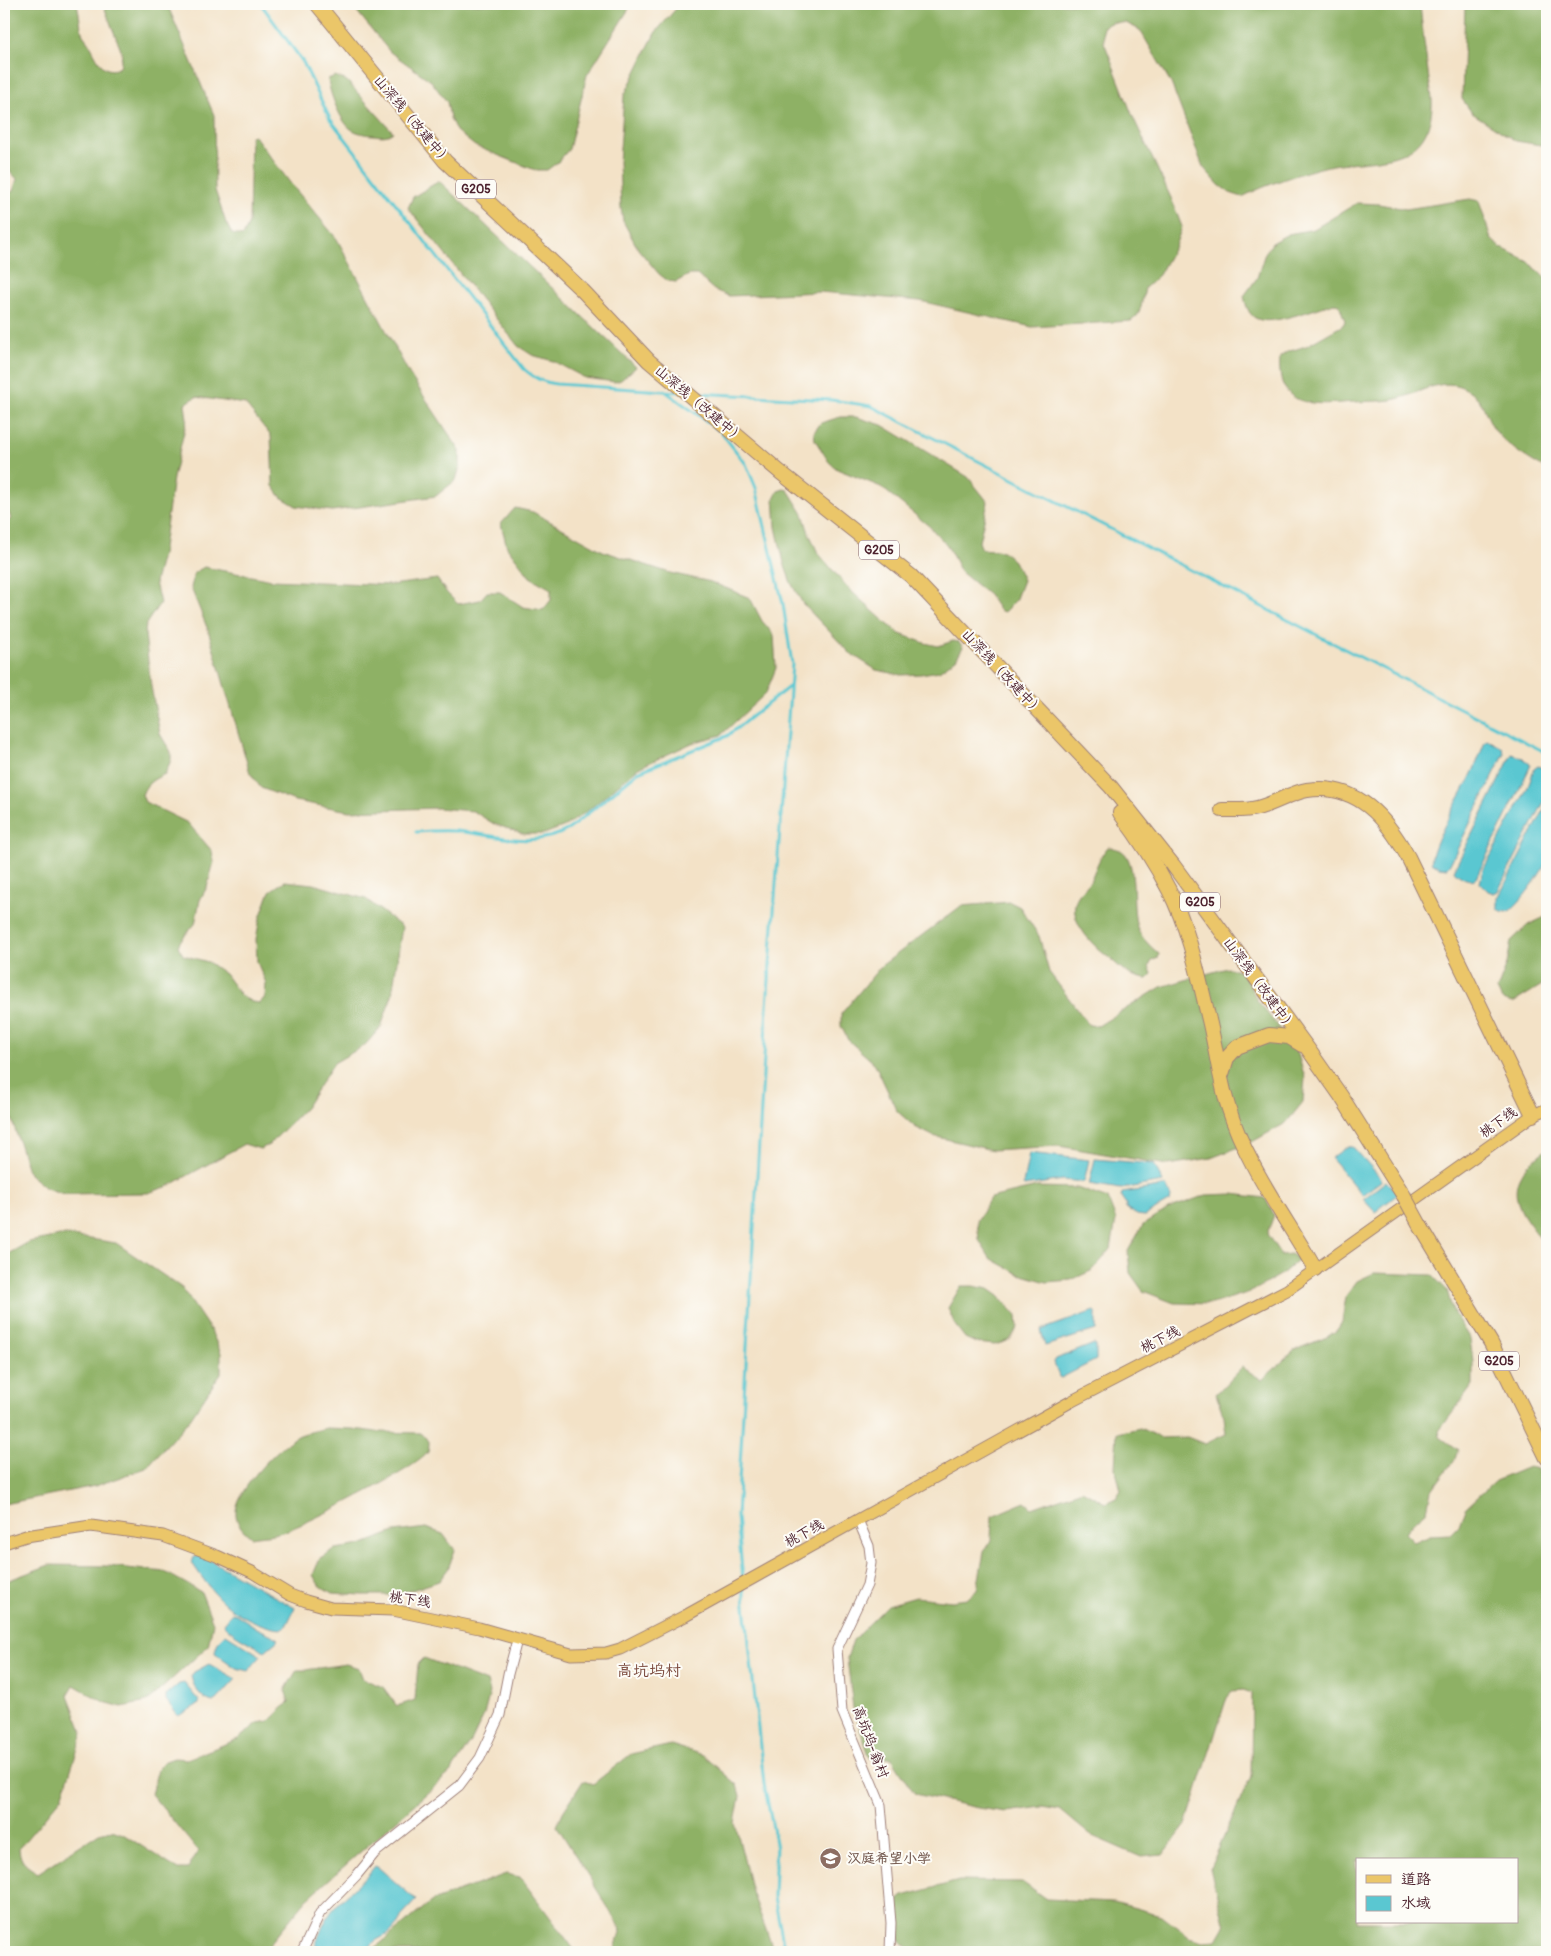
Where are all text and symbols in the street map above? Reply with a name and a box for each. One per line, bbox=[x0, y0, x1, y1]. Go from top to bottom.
street label: 山深线（改建中） bbox=[370, 72, 455, 169]
road number: G205 bbox=[456, 180, 496, 198]
street label: 山深线（改建中） bbox=[651, 362, 748, 447]
road number: G205 bbox=[859, 540, 899, 560]
street label: 山深线（改建中） bbox=[958, 626, 1047, 719]
road number: G205 bbox=[1180, 892, 1220, 912]
street label: 山深线（改建中） bbox=[1220, 934, 1299, 1035]
street label: 桃下线 bbox=[1476, 1103, 1520, 1141]
street label: 桃下线 bbox=[1138, 1322, 1183, 1357]
road number: G205 bbox=[1479, 1352, 1519, 1370]
street label: 桃下线 bbox=[782, 1516, 827, 1551]
street label: 桃下线 bbox=[388, 1588, 432, 1611]
district label: 高坑坞村 bbox=[617, 1661, 681, 1681]
street label: 高坑坞-翁村 bbox=[849, 1704, 892, 1781]
school or university icon: 汉庭希望小学 bbox=[819, 1846, 843, 1870]
place label: 汉庭希望小学 bbox=[847, 1850, 931, 1867]
legend bbox=[1356, 1858, 1518, 1924]
text: 道路 bbox=[1401, 1870, 1431, 1889]
text: 水域 bbox=[1401, 1894, 1431, 1913]

